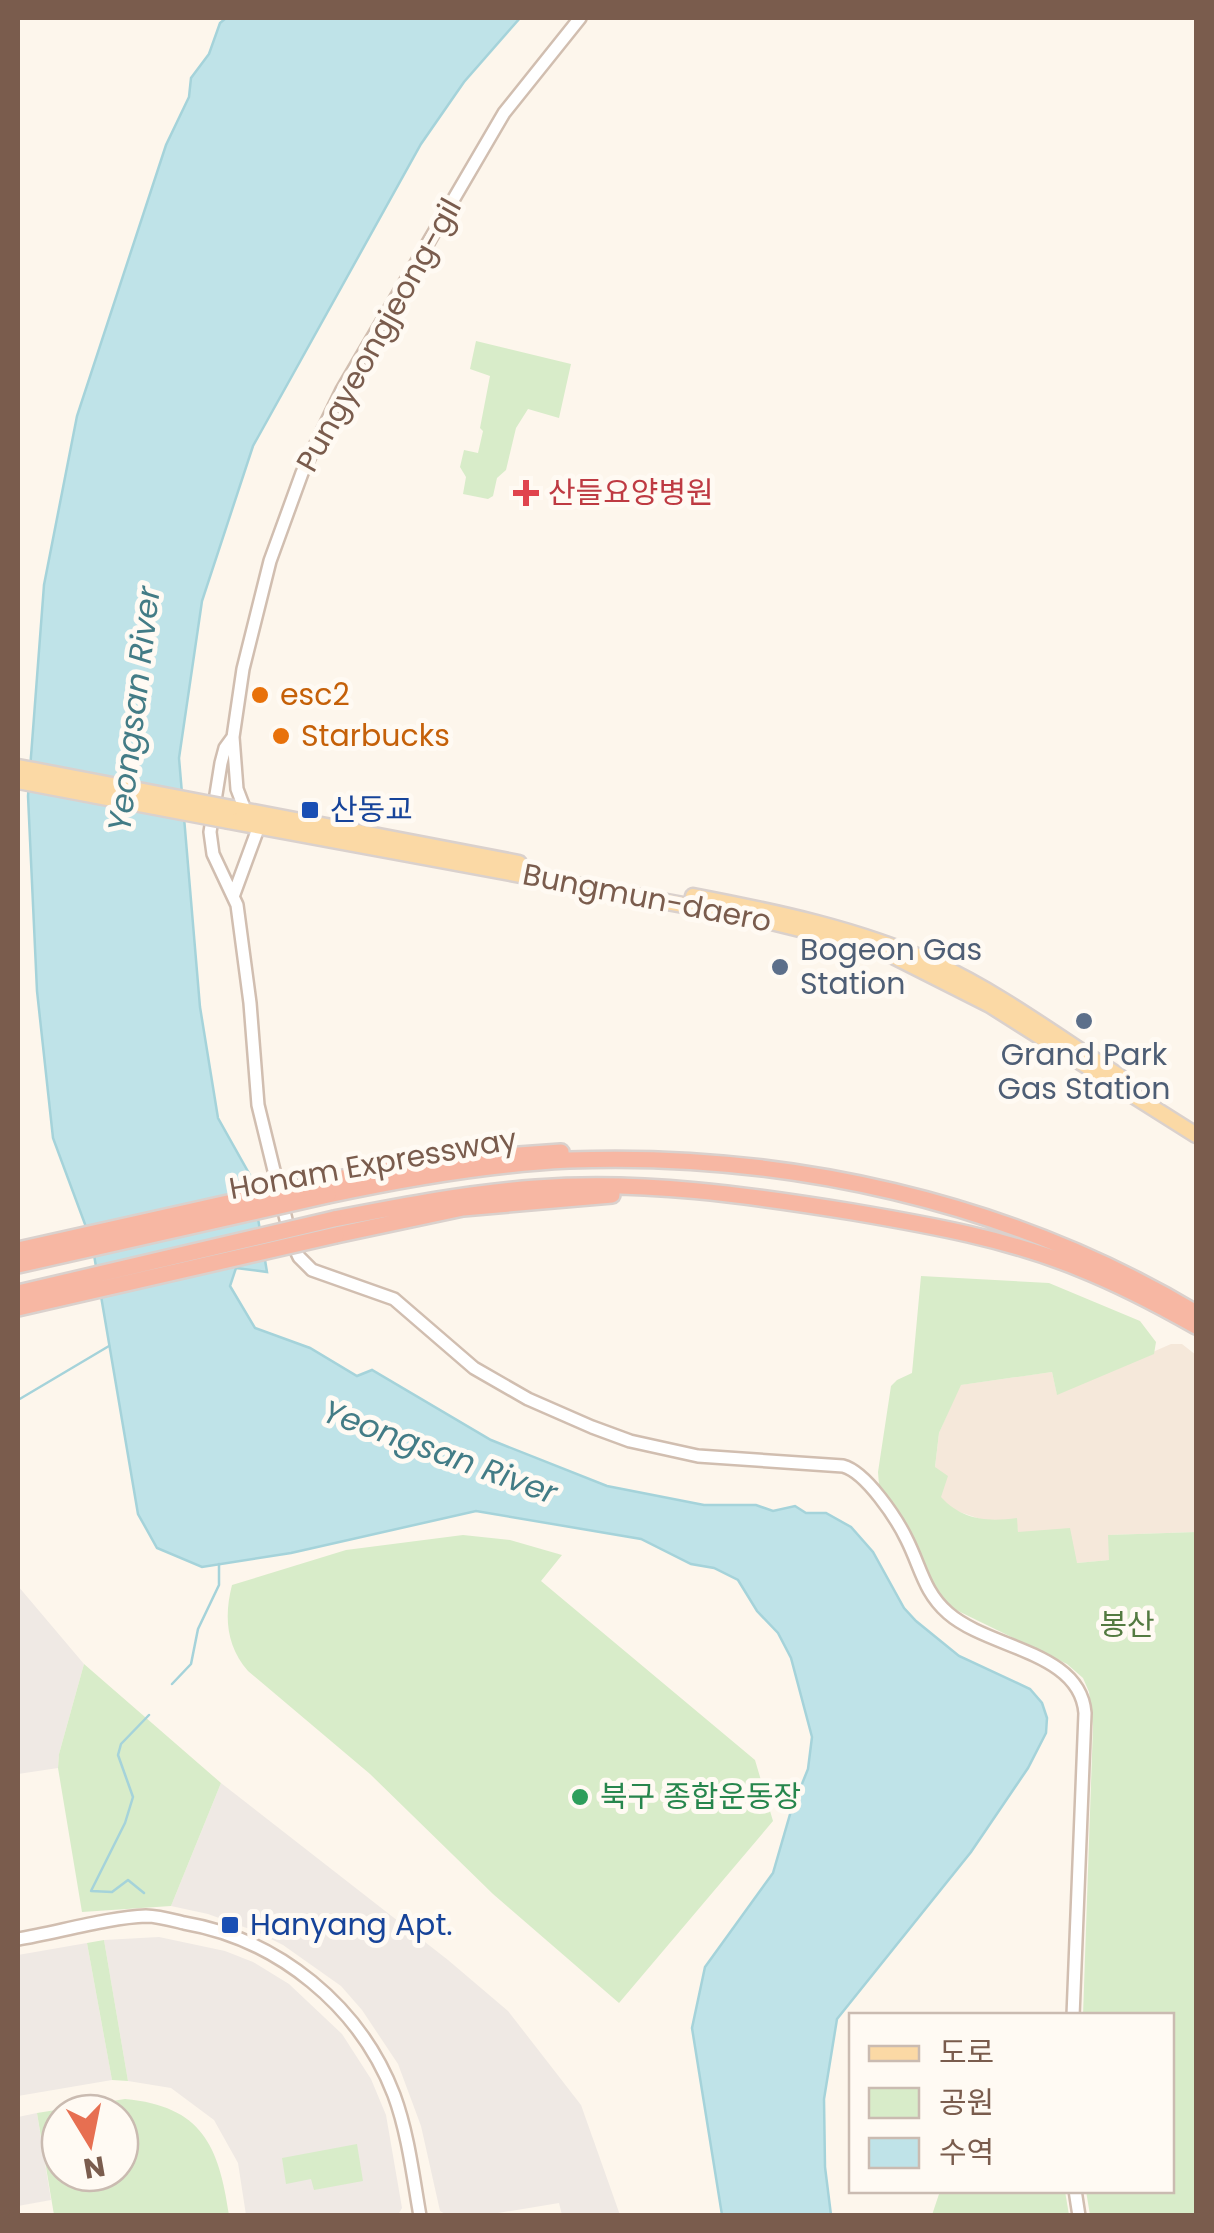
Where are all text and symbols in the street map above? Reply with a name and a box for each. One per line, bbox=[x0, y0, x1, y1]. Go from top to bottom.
street label: Pungyeongjeong-gil bbox=[285, 190, 472, 479]
place label: 산들요양병원 bbox=[548, 471, 714, 514]
marker: 산들요양병원 bbox=[513, 480, 539, 506]
water label: Yeongsan River bbox=[96, 583, 171, 834]
place label: esc2 bbox=[280, 673, 350, 716]
marker: esc2 bbox=[249, 684, 271, 706]
place label: Starbucks bbox=[301, 714, 450, 757]
marker: Starbucks bbox=[270, 725, 292, 747]
place label: 산동교 bbox=[330, 788, 413, 831]
marker: 산동교 bbox=[299, 799, 321, 821]
street label: Bungmun-daero bbox=[519, 852, 775, 943]
place label: Bogeon Gas Station bbox=[800, 928, 982, 1005]
marker: Bogeon Gas Station bbox=[769, 956, 791, 978]
marker: Grand Park Gas Station bbox=[1073, 1010, 1095, 1032]
place label: Grand Park Gas Station bbox=[998, 1033, 1170, 1110]
street label: Honam Expressway bbox=[226, 1117, 520, 1210]
water label: Yeongsan River bbox=[317, 1388, 565, 1515]
park label: 봉산 bbox=[1099, 1603, 1155, 1646]
place label: 북구 종합운동장 bbox=[600, 1775, 801, 1818]
marker: 북구 종합운동장 bbox=[569, 1786, 591, 1808]
place label: Hanyang Apt. bbox=[250, 1903, 453, 1946]
marker: Hanyang Apt. bbox=[219, 1914, 241, 1936]
legend bbox=[849, 2013, 1174, 2193]
text: 도로 bbox=[939, 2031, 994, 2074]
text: 공원 bbox=[939, 2081, 994, 2124]
north arrow bbox=[40, 2093, 140, 2193]
text: 수역 bbox=[939, 2131, 994, 2174]
text: N bbox=[80, 2146, 108, 2188]

